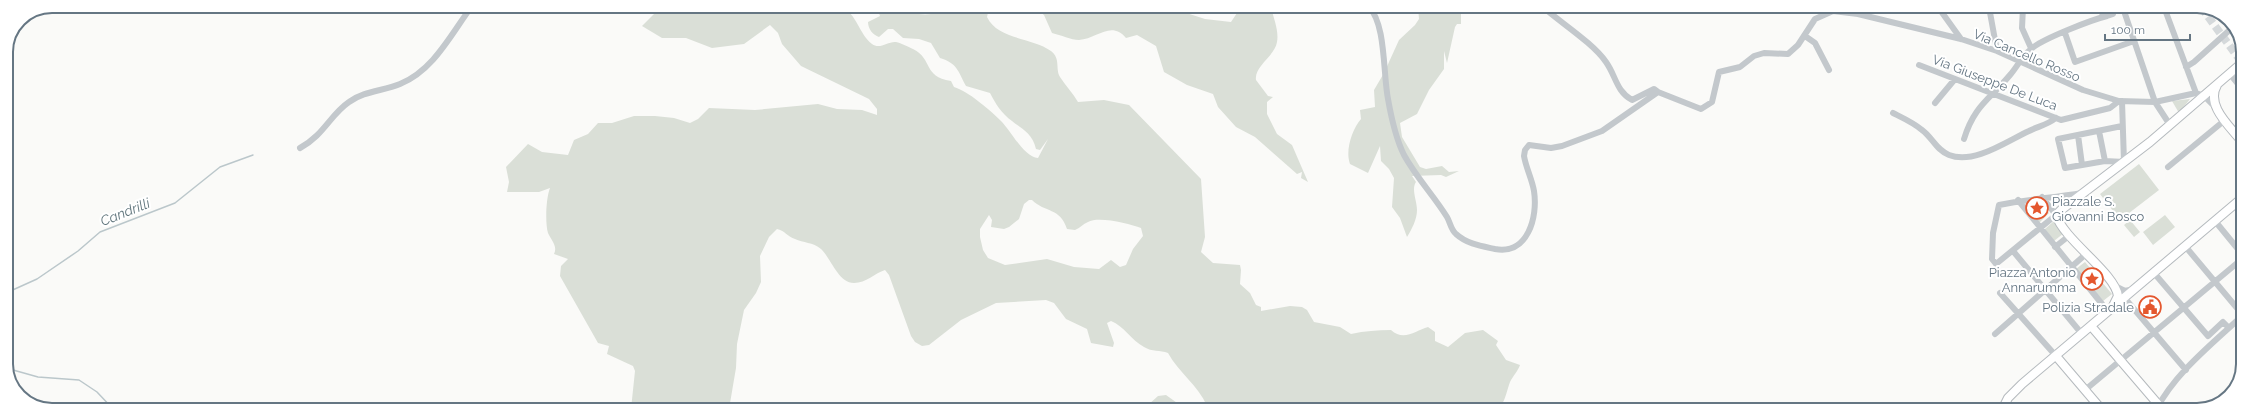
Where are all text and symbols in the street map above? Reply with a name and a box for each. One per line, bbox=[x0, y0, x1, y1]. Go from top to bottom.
scale bar bbox=[2105, 16, 2190, 42]
text: 100 m bbox=[2111, 23, 2145, 37]
street label: Via Cancello Rosso bbox=[1971, 26, 2083, 85]
street label: Via Giuseppe De Luca bbox=[1930, 52, 2059, 113]
water label: Candrilli bbox=[98, 194, 153, 229]
place label: Piazzale S. Giovanni Bosco bbox=[2052, 194, 2145, 224]
place icon: Piazzale S. Giovanni Bosco bbox=[2024, 195, 2050, 221]
place label: Piazza Antonio Annarumma bbox=[1989, 265, 2076, 295]
place icon: Piazza Antonio Annarumma bbox=[2079, 266, 2105, 292]
public building icon: Polizia Stradale bbox=[2137, 294, 2163, 320]
place label: Polizia Stradale bbox=[2042, 300, 2134, 315]

